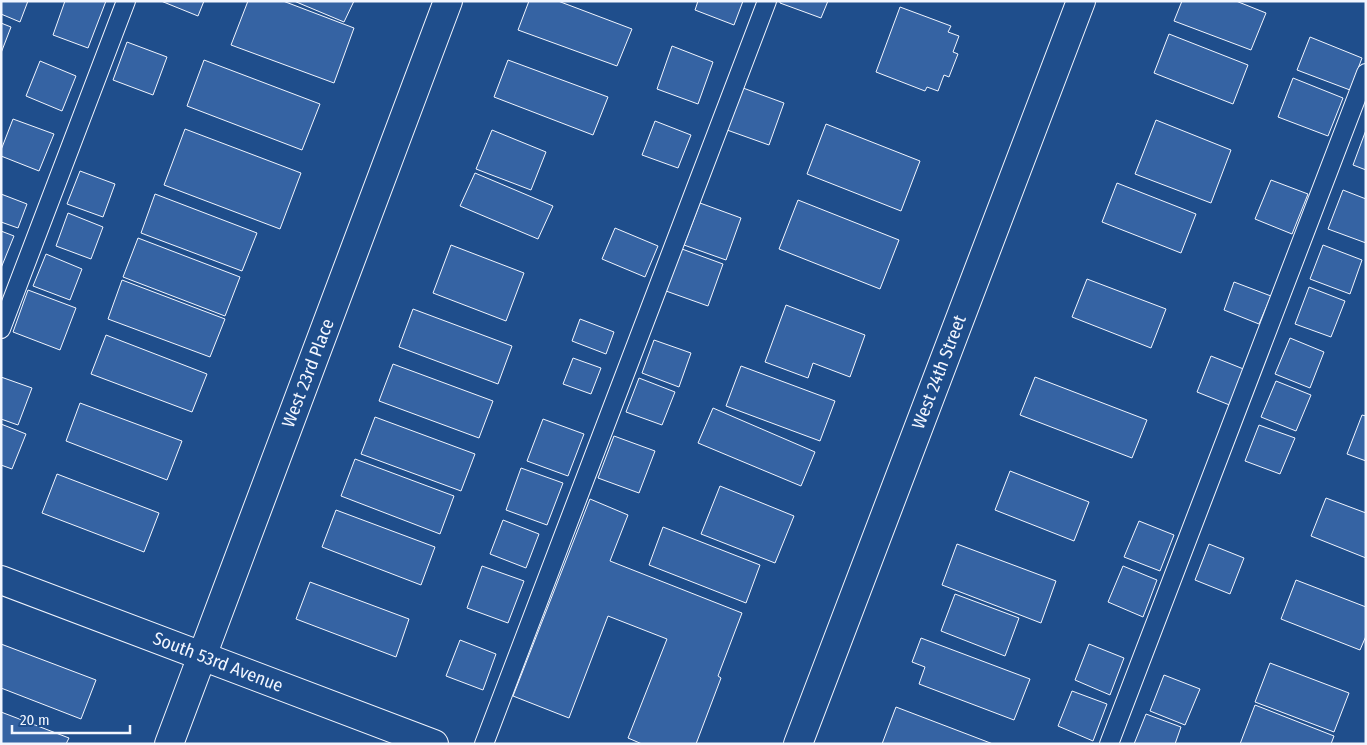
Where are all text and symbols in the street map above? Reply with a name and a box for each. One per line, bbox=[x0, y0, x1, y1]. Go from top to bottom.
street label: West 24th Street bbox=[907, 312, 971, 432]
street label: West 23rd Place bbox=[277, 315, 339, 430]
street label: South 53rd Avenue bbox=[150, 627, 286, 697]
scale bar bbox=[12, 702, 130, 734]
text: 20 m bbox=[20, 711, 50, 729]

